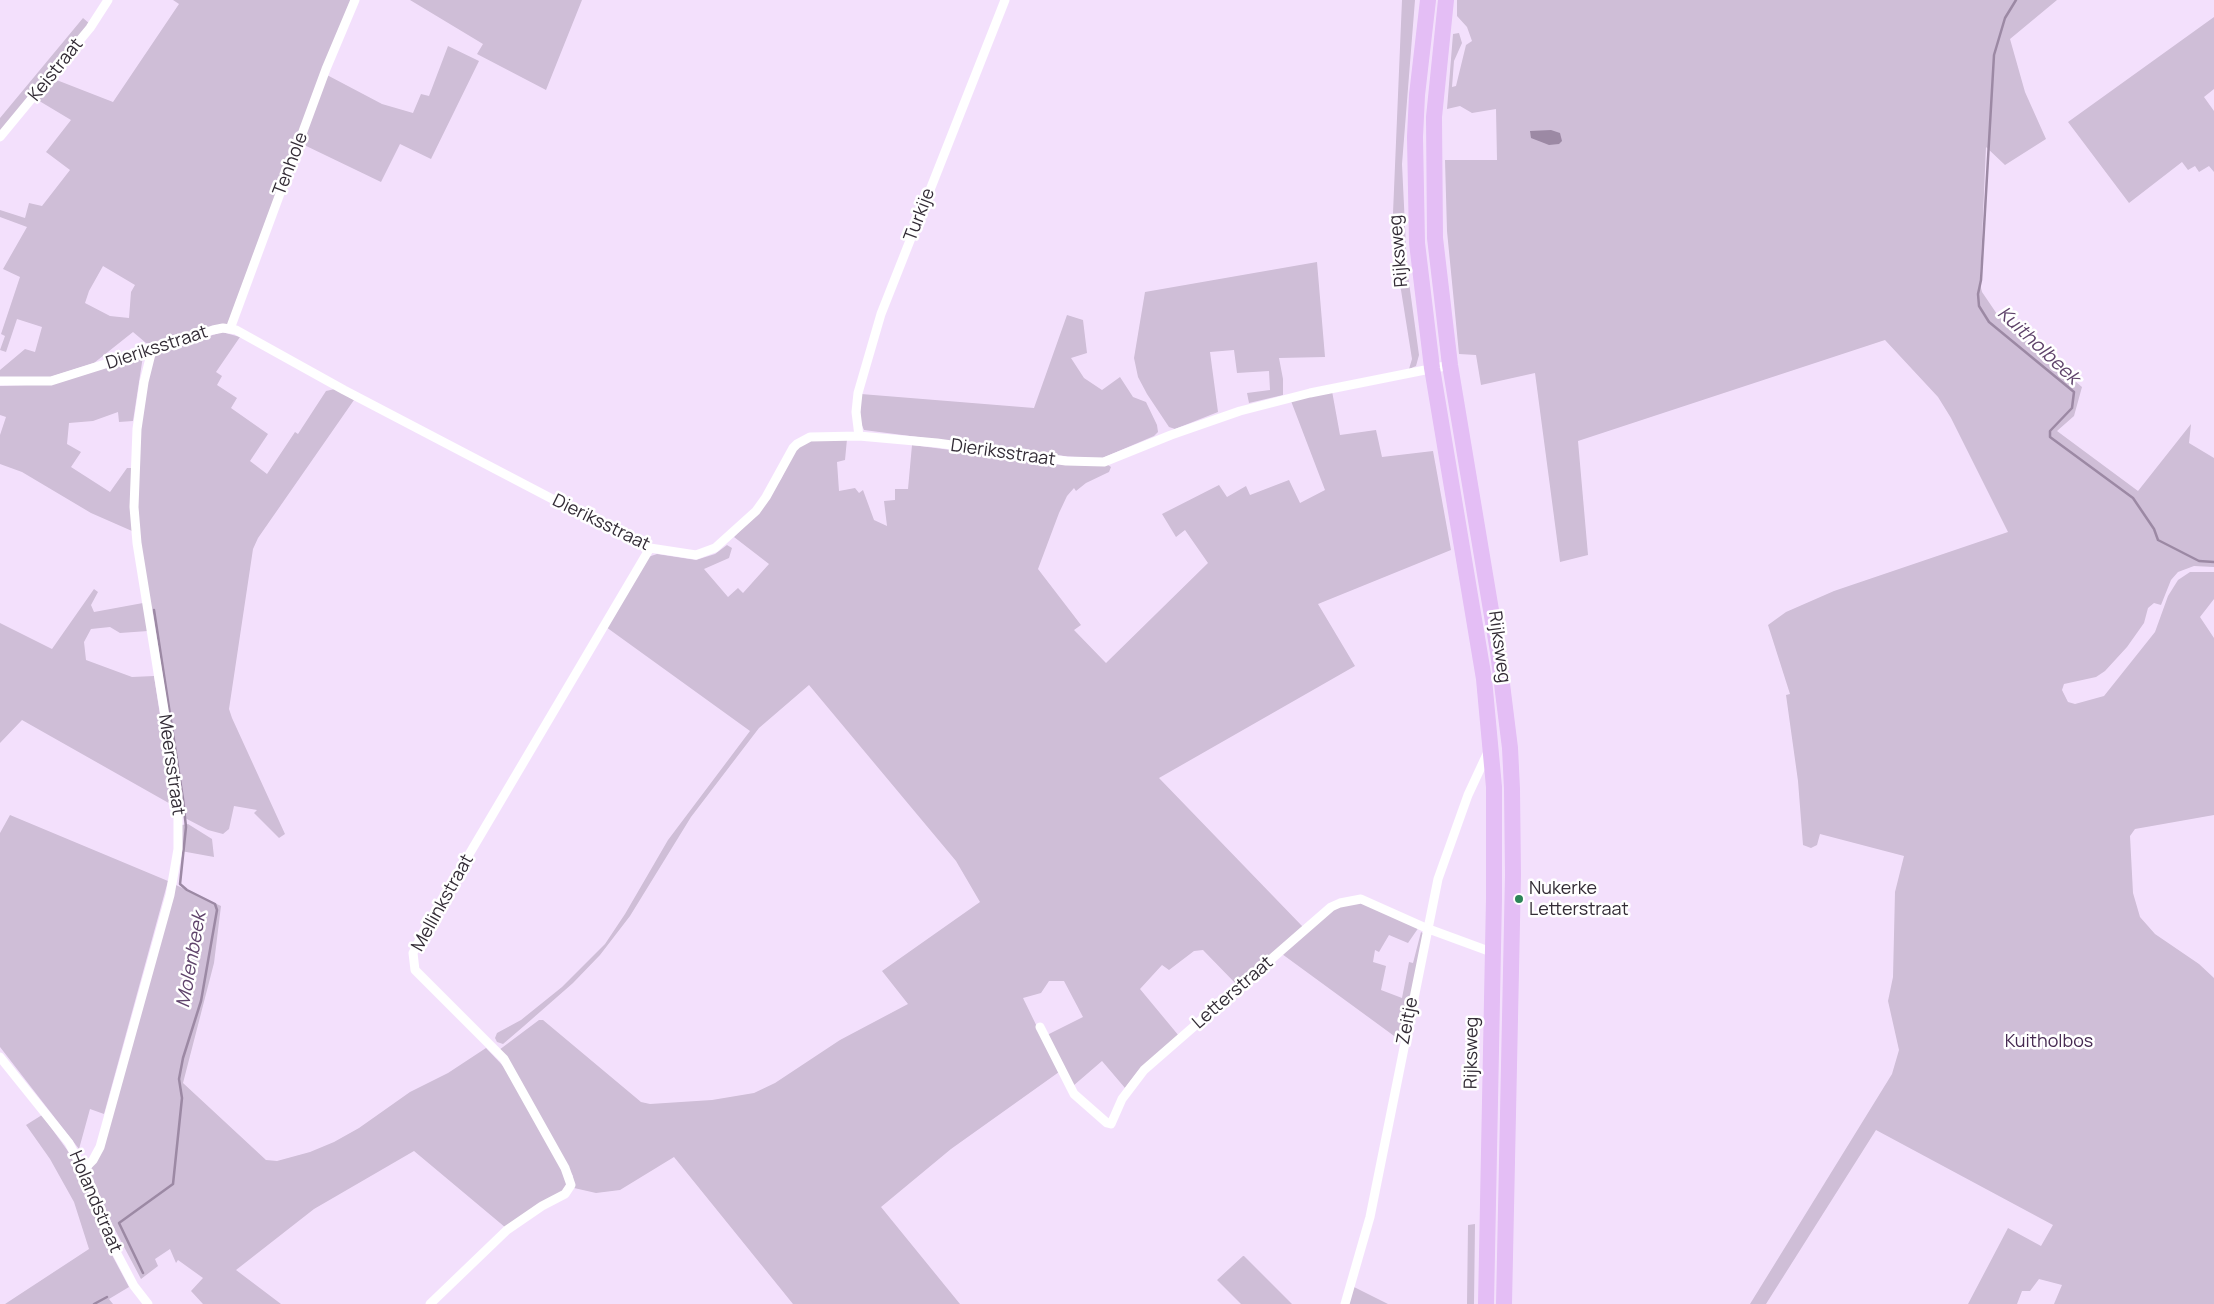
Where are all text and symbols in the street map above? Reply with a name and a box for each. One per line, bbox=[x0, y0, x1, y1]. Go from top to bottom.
street label: Keistraat bbox=[24, 34, 88, 106]
street label: Tenhole bbox=[269, 129, 313, 199]
street label: Turkije bbox=[900, 185, 940, 245]
street label: Rijksweg bbox=[1385, 214, 1413, 288]
water label: Kuitholbeek bbox=[1992, 302, 2084, 390]
street label: Dieriksstraat bbox=[103, 321, 211, 375]
street label: Dieriksstraat bbox=[949, 435, 1057, 471]
street label: Dieriksstraat bbox=[549, 490, 653, 556]
street label: Rijksweg bbox=[1483, 610, 1515, 684]
street label: Meersstraat bbox=[153, 713, 189, 817]
street label: Mellinkstraat bbox=[407, 851, 479, 955]
place label: Nukerke Letterstraat bbox=[1529, 878, 1629, 921]
marker: Nukerke Letterstraat bbox=[1513, 893, 1525, 905]
water label: Molenbeek bbox=[172, 910, 212, 1010]
street label: Letterstraat bbox=[1188, 952, 1278, 1034]
street label: Zeitje bbox=[1393, 995, 1423, 1047]
street label: Rijksweg bbox=[1461, 1017, 1483, 1089]
park label: Kuitholbos bbox=[2005, 1031, 2093, 1053]
street label: Holandstraat bbox=[64, 1148, 126, 1256]

